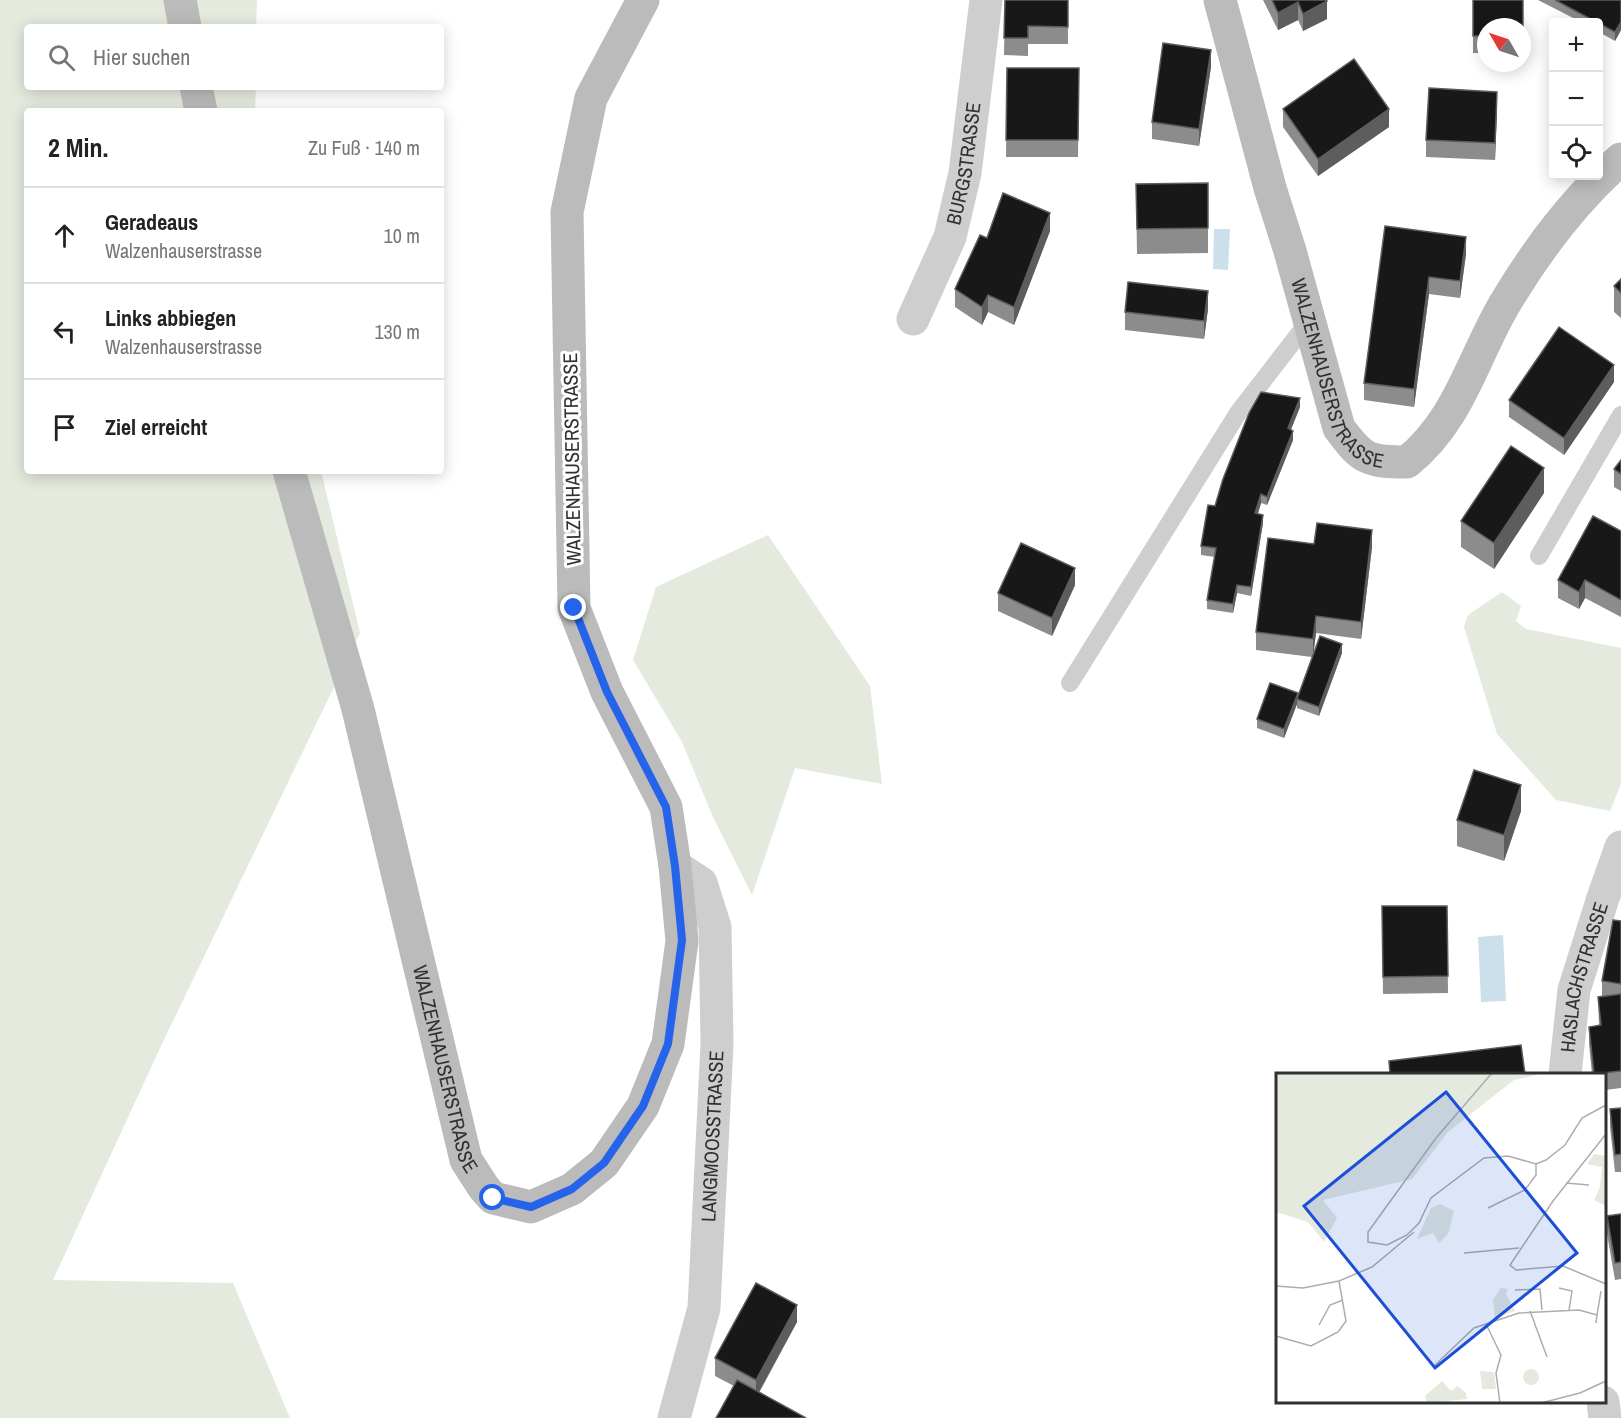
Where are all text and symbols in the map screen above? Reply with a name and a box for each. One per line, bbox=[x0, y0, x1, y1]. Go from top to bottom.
north arrow bbox=[1477, 18, 1531, 72]
map controls bbox=[1549, 18, 1603, 180]
button: + bbox=[1549, 18, 1603, 72]
search box bbox=[24, 24, 444, 90]
icon: search bbox=[45, 41, 78, 74]
text: Hier suchen bbox=[93, 42, 190, 72]
button: − bbox=[1549, 72, 1603, 126]
street label: BURGSTRASSE bbox=[939, 101, 987, 227]
button: locate bbox=[1549, 126, 1603, 180]
text: 2 Min. bbox=[48, 130, 108, 165]
text: Zu Fuß · 140 m bbox=[308, 134, 420, 161]
text: Geradeaus bbox=[105, 207, 198, 237]
icon: ahead bbox=[48, 219, 81, 252]
text: 10 m bbox=[384, 222, 420, 249]
text: Walzenhauserstrasse bbox=[105, 237, 262, 264]
street label: WALZENHAUSERSTRASSE bbox=[1285, 275, 1386, 474]
text: Links abbiegen bbox=[105, 303, 236, 333]
icon: left bbox=[48, 315, 81, 348]
text: 130 m bbox=[374, 318, 420, 345]
text: Walzenhauserstrasse bbox=[105, 333, 262, 360]
street label: WALZENHAUSERSTRASSE bbox=[556, 352, 587, 566]
icon: arrive bbox=[48, 411, 81, 444]
text: Ziel erreicht bbox=[105, 412, 207, 442]
route end bbox=[560, 594, 586, 620]
street label: HASLACHSTRASSE bbox=[1553, 898, 1614, 1054]
street label: WALZENHAUSERSTRASSE bbox=[407, 962, 485, 1178]
street label: LANGMOOSSTRASSE bbox=[694, 1050, 730, 1223]
inset map bbox=[1276, 1073, 1606, 1403]
route start bbox=[479, 1184, 505, 1210]

